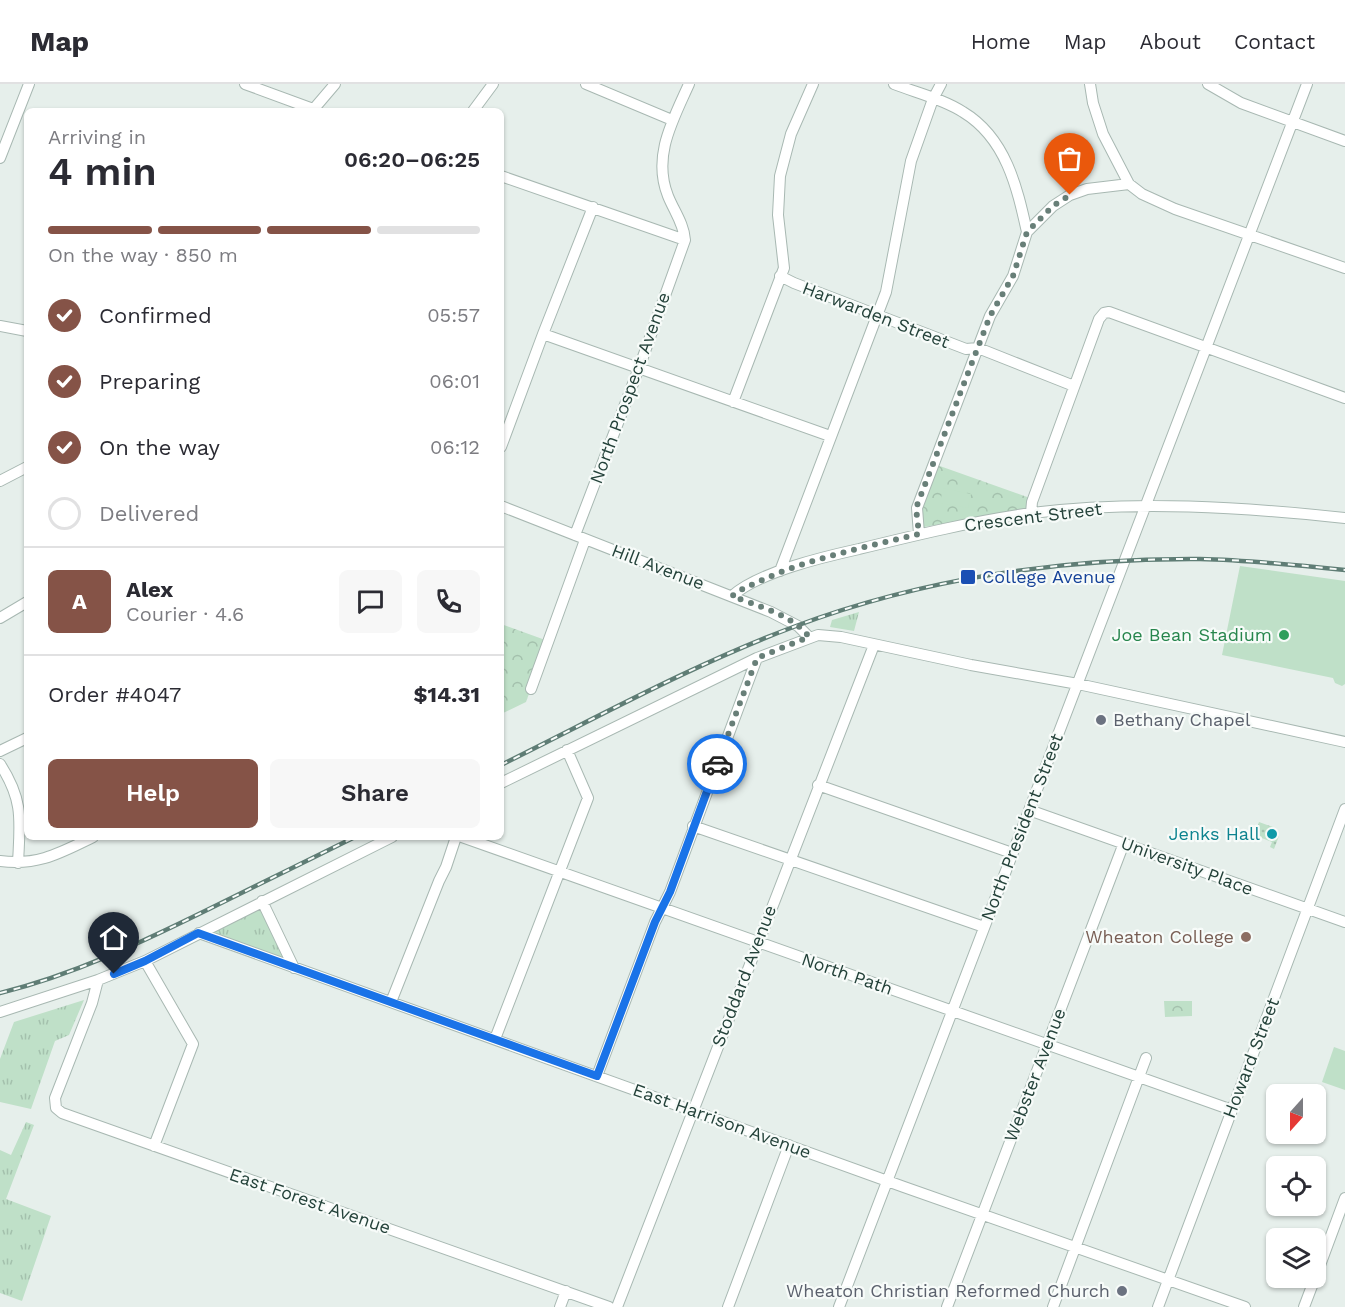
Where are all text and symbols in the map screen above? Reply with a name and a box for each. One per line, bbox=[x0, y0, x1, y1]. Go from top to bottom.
text: Map bbox=[30, 25, 89, 58]
text: Home bbox=[971, 29, 1031, 54]
text: Map bbox=[1064, 29, 1107, 54]
text: About bbox=[1140, 29, 1201, 54]
text: Contact bbox=[1234, 29, 1315, 54]
text: Arriving in bbox=[48, 125, 146, 149]
pin bbox=[1044, 133, 1095, 195]
icon: bag bbox=[1053, 142, 1086, 175]
text: 06:20–06:25 bbox=[344, 147, 480, 172]
text: 4 min bbox=[48, 149, 157, 194]
text: On the way · 850 m bbox=[48, 243, 238, 267]
street label: Harwarden Street bbox=[800, 277, 953, 352]
street label: North Prospect Avenue bbox=[585, 289, 674, 486]
icon: check bbox=[48, 299, 81, 332]
text: Confirmed bbox=[99, 303, 212, 328]
text: 05:57 bbox=[427, 303, 480, 327]
icon: check bbox=[48, 365, 81, 398]
text: Preparing bbox=[99, 369, 200, 394]
text: 06:01 bbox=[429, 369, 480, 393]
icon: check bbox=[48, 431, 81, 464]
text: On the way bbox=[99, 435, 220, 460]
text: 06:12 bbox=[430, 435, 480, 459]
street label: Crescent Street bbox=[963, 498, 1103, 535]
text: Delivered bbox=[99, 501, 199, 526]
street label: Hill Avenue bbox=[609, 539, 707, 594]
place label: College Avenue bbox=[982, 566, 1116, 587]
marker: College Avenue bbox=[959, 568, 977, 586]
button: chat bbox=[339, 570, 402, 633]
button: phone bbox=[417, 570, 480, 633]
text: Alex bbox=[126, 577, 173, 602]
text: A bbox=[72, 589, 87, 614]
text: Courier · 4.6 bbox=[126, 602, 244, 626]
place label: Joe Bean Stadium bbox=[1111, 624, 1272, 645]
marker: Joe Bean Stadium bbox=[1277, 628, 1291, 642]
text: Order #4047 bbox=[48, 682, 181, 707]
text: $14.31 bbox=[413, 682, 480, 707]
place label: Bethany Chapel bbox=[1113, 709, 1251, 730]
marker: Bethany Chapel bbox=[1094, 713, 1108, 727]
street label: North President Street bbox=[976, 730, 1067, 923]
courier bbox=[687, 734, 747, 794]
icon: car bbox=[701, 748, 734, 781]
button: Help bbox=[48, 759, 258, 828]
button: Share bbox=[270, 759, 480, 828]
place label: Jenks Hall bbox=[1168, 823, 1260, 844]
marker: Jenks Hall bbox=[1265, 827, 1279, 841]
street label: University Place bbox=[1118, 832, 1256, 899]
street label: Stoddard Avenue bbox=[707, 902, 780, 1050]
pin bbox=[88, 912, 139, 974]
icon: home bbox=[97, 921, 130, 954]
place label: Wheaton College bbox=[1085, 926, 1234, 947]
marker: Wheaton College bbox=[1239, 930, 1253, 944]
street label: North Path bbox=[799, 948, 895, 999]
street label: Howard Street bbox=[1218, 994, 1283, 1121]
street label: Webster Avenue bbox=[999, 1005, 1070, 1145]
street label: East Harrison Avenue bbox=[630, 1078, 814, 1163]
north arrow bbox=[1266, 1084, 1326, 1144]
map controls bbox=[1266, 1084, 1326, 1288]
button: locate bbox=[1266, 1156, 1326, 1216]
street label: East Forest Avenue bbox=[227, 1163, 394, 1238]
button: layers bbox=[1266, 1228, 1326, 1288]
place label: Wheaton Christian Reformed Church bbox=[786, 1280, 1110, 1301]
marker: Wheaton Christian Reformed Church bbox=[1115, 1284, 1129, 1298]

